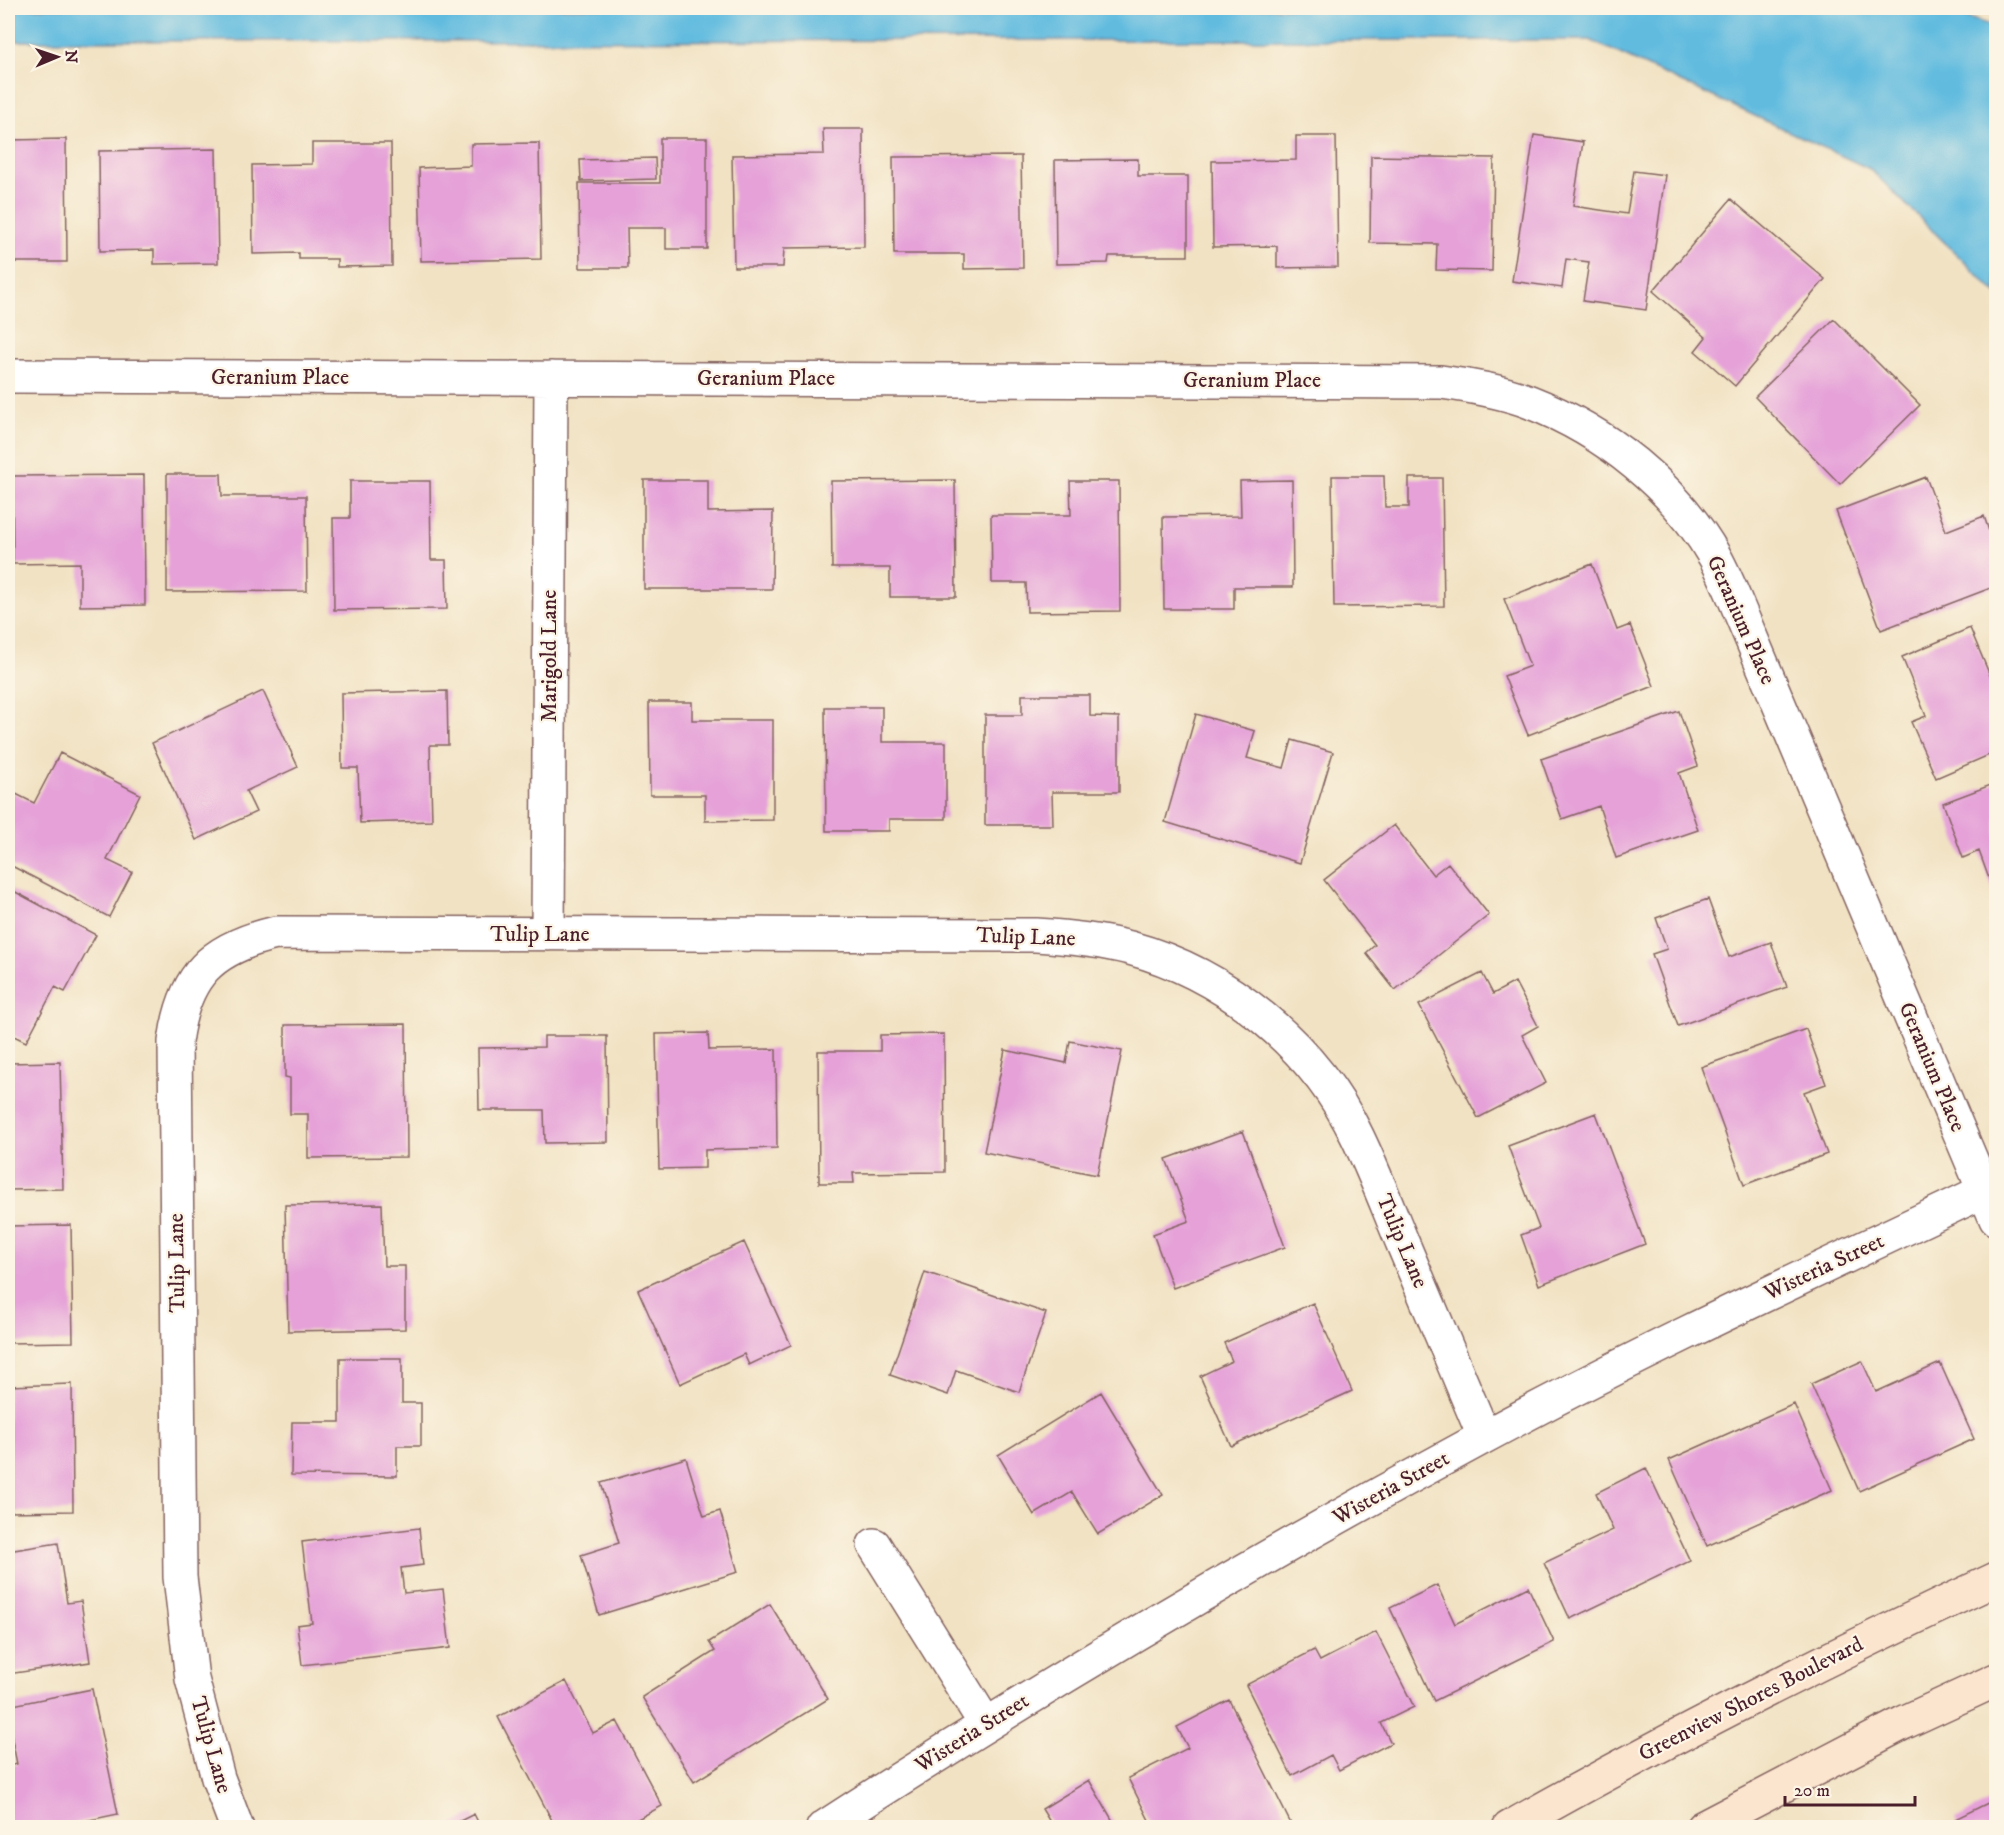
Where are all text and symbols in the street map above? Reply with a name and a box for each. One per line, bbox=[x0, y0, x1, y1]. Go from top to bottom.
north arrow bbox=[27, 27, 87, 87]
text: N bbox=[61, 50, 81, 63]
street label: Geranium Place bbox=[211, 364, 349, 391]
street label: Geranium Place bbox=[697, 365, 835, 392]
street label: Geranium Place bbox=[1183, 367, 1321, 394]
street label: Geranium Place bbox=[1701, 551, 1781, 689]
street label: Marigold Lane bbox=[536, 590, 563, 722]
street label: Tulip Lane bbox=[490, 921, 590, 948]
street label: Tulip Lane bbox=[976, 922, 1076, 952]
street label: Geranium Place bbox=[1893, 998, 1971, 1136]
street label: Tulip Lane bbox=[1370, 1190, 1434, 1292]
street label: Tulip Lane bbox=[163, 1213, 191, 1313]
street label: Wisteria Street bbox=[1759, 1227, 1888, 1307]
street label: Wisteria Street bbox=[1327, 1445, 1454, 1532]
street label: Greenview Shores Boulevard bbox=[1634, 1631, 1868, 1767]
street label: Wisteria Street bbox=[909, 1687, 1034, 1779]
street label: Tulip Lane bbox=[184, 1693, 238, 1797]
scale bar bbox=[1785, 1769, 1916, 1807]
text: 20 m bbox=[1794, 1780, 1830, 1802]

